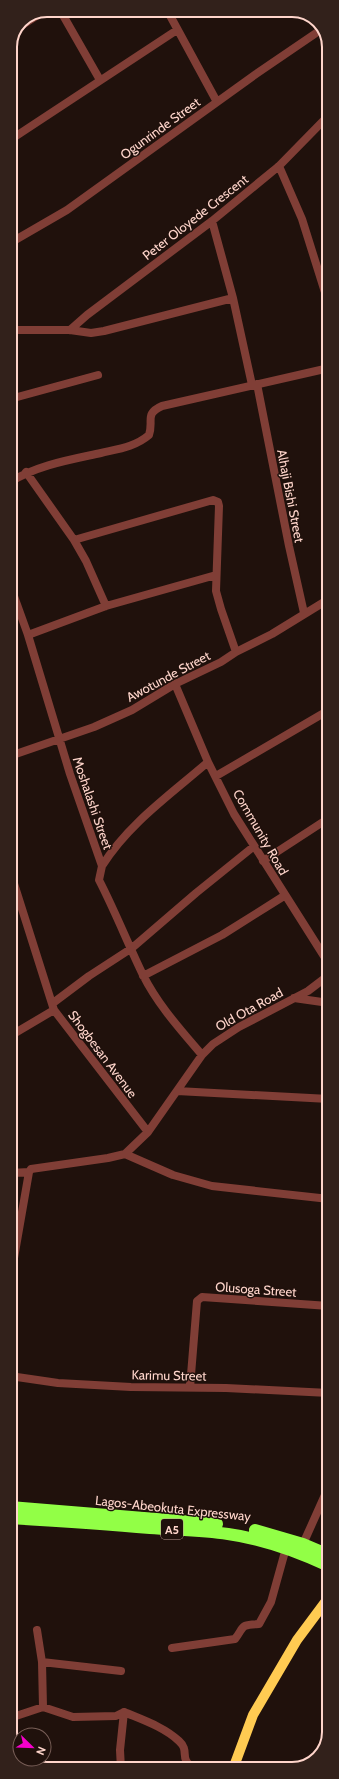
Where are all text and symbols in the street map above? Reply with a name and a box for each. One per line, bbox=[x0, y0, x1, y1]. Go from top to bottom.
street label: Ogunrinde Street bbox=[117, 93, 204, 162]
street label: Peter Oloyede Crescent bbox=[139, 170, 252, 263]
street label: Alhaji Bishi Street bbox=[273, 448, 308, 545]
street label: Awotunde Street bbox=[123, 647, 213, 705]
street label: Moshalashi Street bbox=[70, 755, 117, 852]
street label: Community Road bbox=[230, 786, 292, 878]
street label: Old Ota Road bbox=[212, 984, 286, 1034]
street label: Shogbesan Avenue bbox=[65, 1007, 141, 1101]
street label: Olusoga Street bbox=[215, 1278, 298, 1300]
street label: Karimu Street bbox=[131, 1366, 207, 1384]
street label: Lagos-Abeokuta Expressway bbox=[94, 1492, 252, 1524]
road number: A5 bbox=[161, 1519, 183, 1539]
north arrow bbox=[12, 1727, 52, 1767]
text: N bbox=[33, 1745, 49, 1757]

